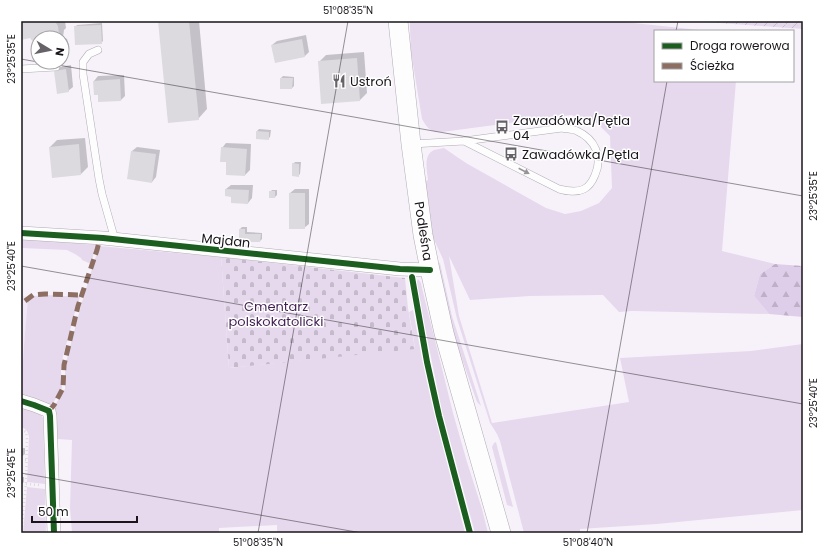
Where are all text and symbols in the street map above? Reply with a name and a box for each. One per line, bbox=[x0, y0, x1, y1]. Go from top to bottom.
text: 51°08'35"N bbox=[323, 3, 373, 18]
north arrow bbox=[30, 30, 70, 70]
legend bbox=[654, 30, 794, 82]
text: 23°25'35"E bbox=[4, 34, 19, 84]
text: Droga rowerowa bbox=[690, 37, 790, 54]
text: N bbox=[51, 46, 68, 57]
text: Ścieżka bbox=[690, 57, 734, 74]
place label: Ustroń bbox=[350, 72, 392, 91]
restaurant icon: Ustroń bbox=[331, 73, 347, 89]
place label: Zawadówka/Pętla 04 bbox=[513, 111, 630, 145]
bus stop icon: Zawadówka/Pętla 04 bbox=[494, 119, 510, 135]
place label: Zawadówka/Pętla bbox=[522, 145, 639, 164]
bus stop icon: Zawadówka/Pętla bbox=[503, 146, 519, 162]
one-way arrow bbox=[518, 168, 530, 174]
text: 23°25'35"E bbox=[806, 171, 821, 221]
street label: Podleśna bbox=[409, 200, 438, 262]
street label: Majdan bbox=[201, 228, 251, 253]
text: 23°25'40"E bbox=[4, 241, 19, 291]
park label: Cmentarz polskokatolicki bbox=[229, 297, 323, 331]
text: 23°25'40"E bbox=[806, 378, 821, 428]
text: 23°25'45"E bbox=[4, 448, 19, 498]
scale bar bbox=[32, 498, 137, 524]
text: 50 m bbox=[38, 503, 69, 520]
text: 51°08'35"N bbox=[233, 535, 283, 550]
text: 51°08'40"N bbox=[563, 535, 613, 550]

